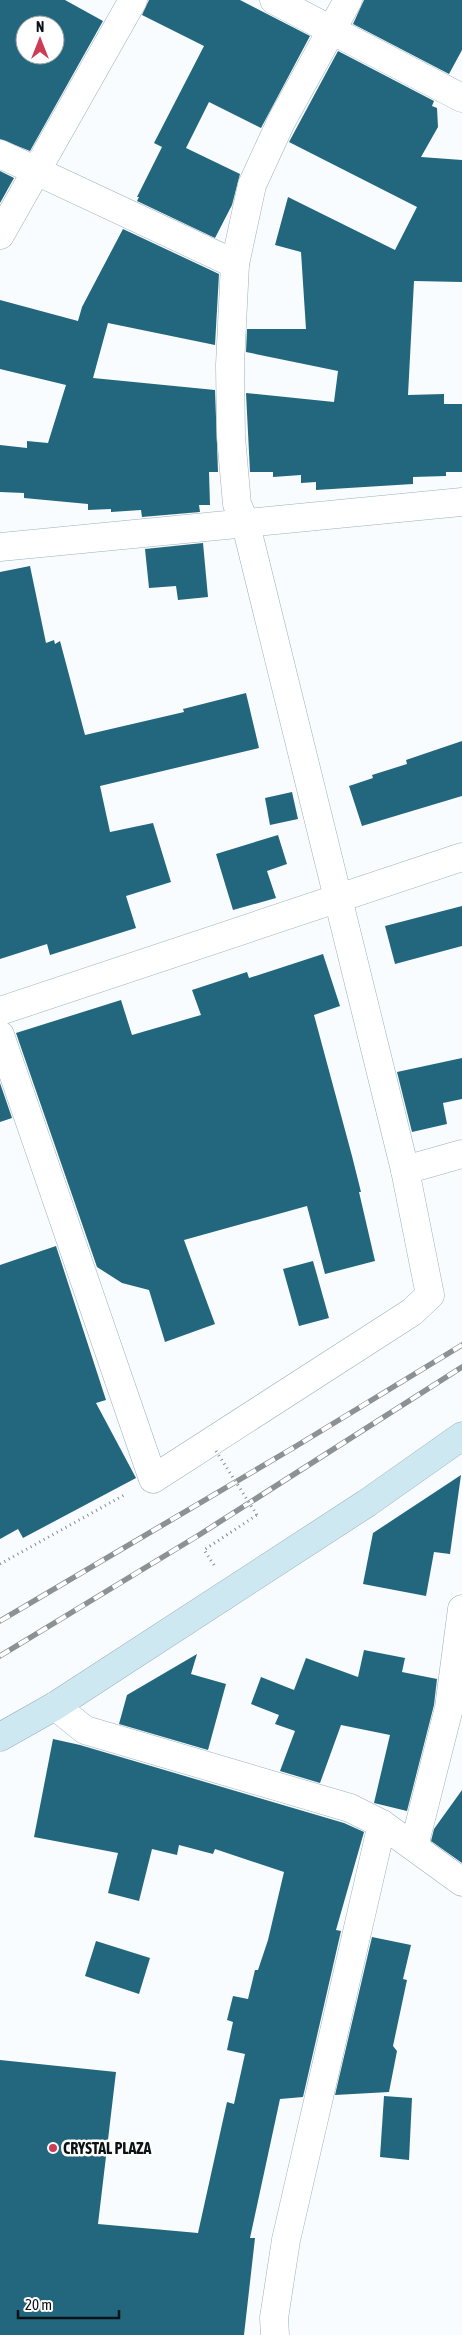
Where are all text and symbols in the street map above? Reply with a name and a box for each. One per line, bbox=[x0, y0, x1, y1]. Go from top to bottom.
north arrow bbox=[15, 15, 65, 65]
text: N bbox=[36, 19, 44, 35]
place label: CRYSTAL PLAZA bbox=[63, 2139, 152, 2157]
marker: CRYSTAL PLAZA bbox=[47, 2142, 59, 2154]
scale bar bbox=[18, 2288, 119, 2320]
text: 20 m bbox=[25, 2296, 52, 2313]

